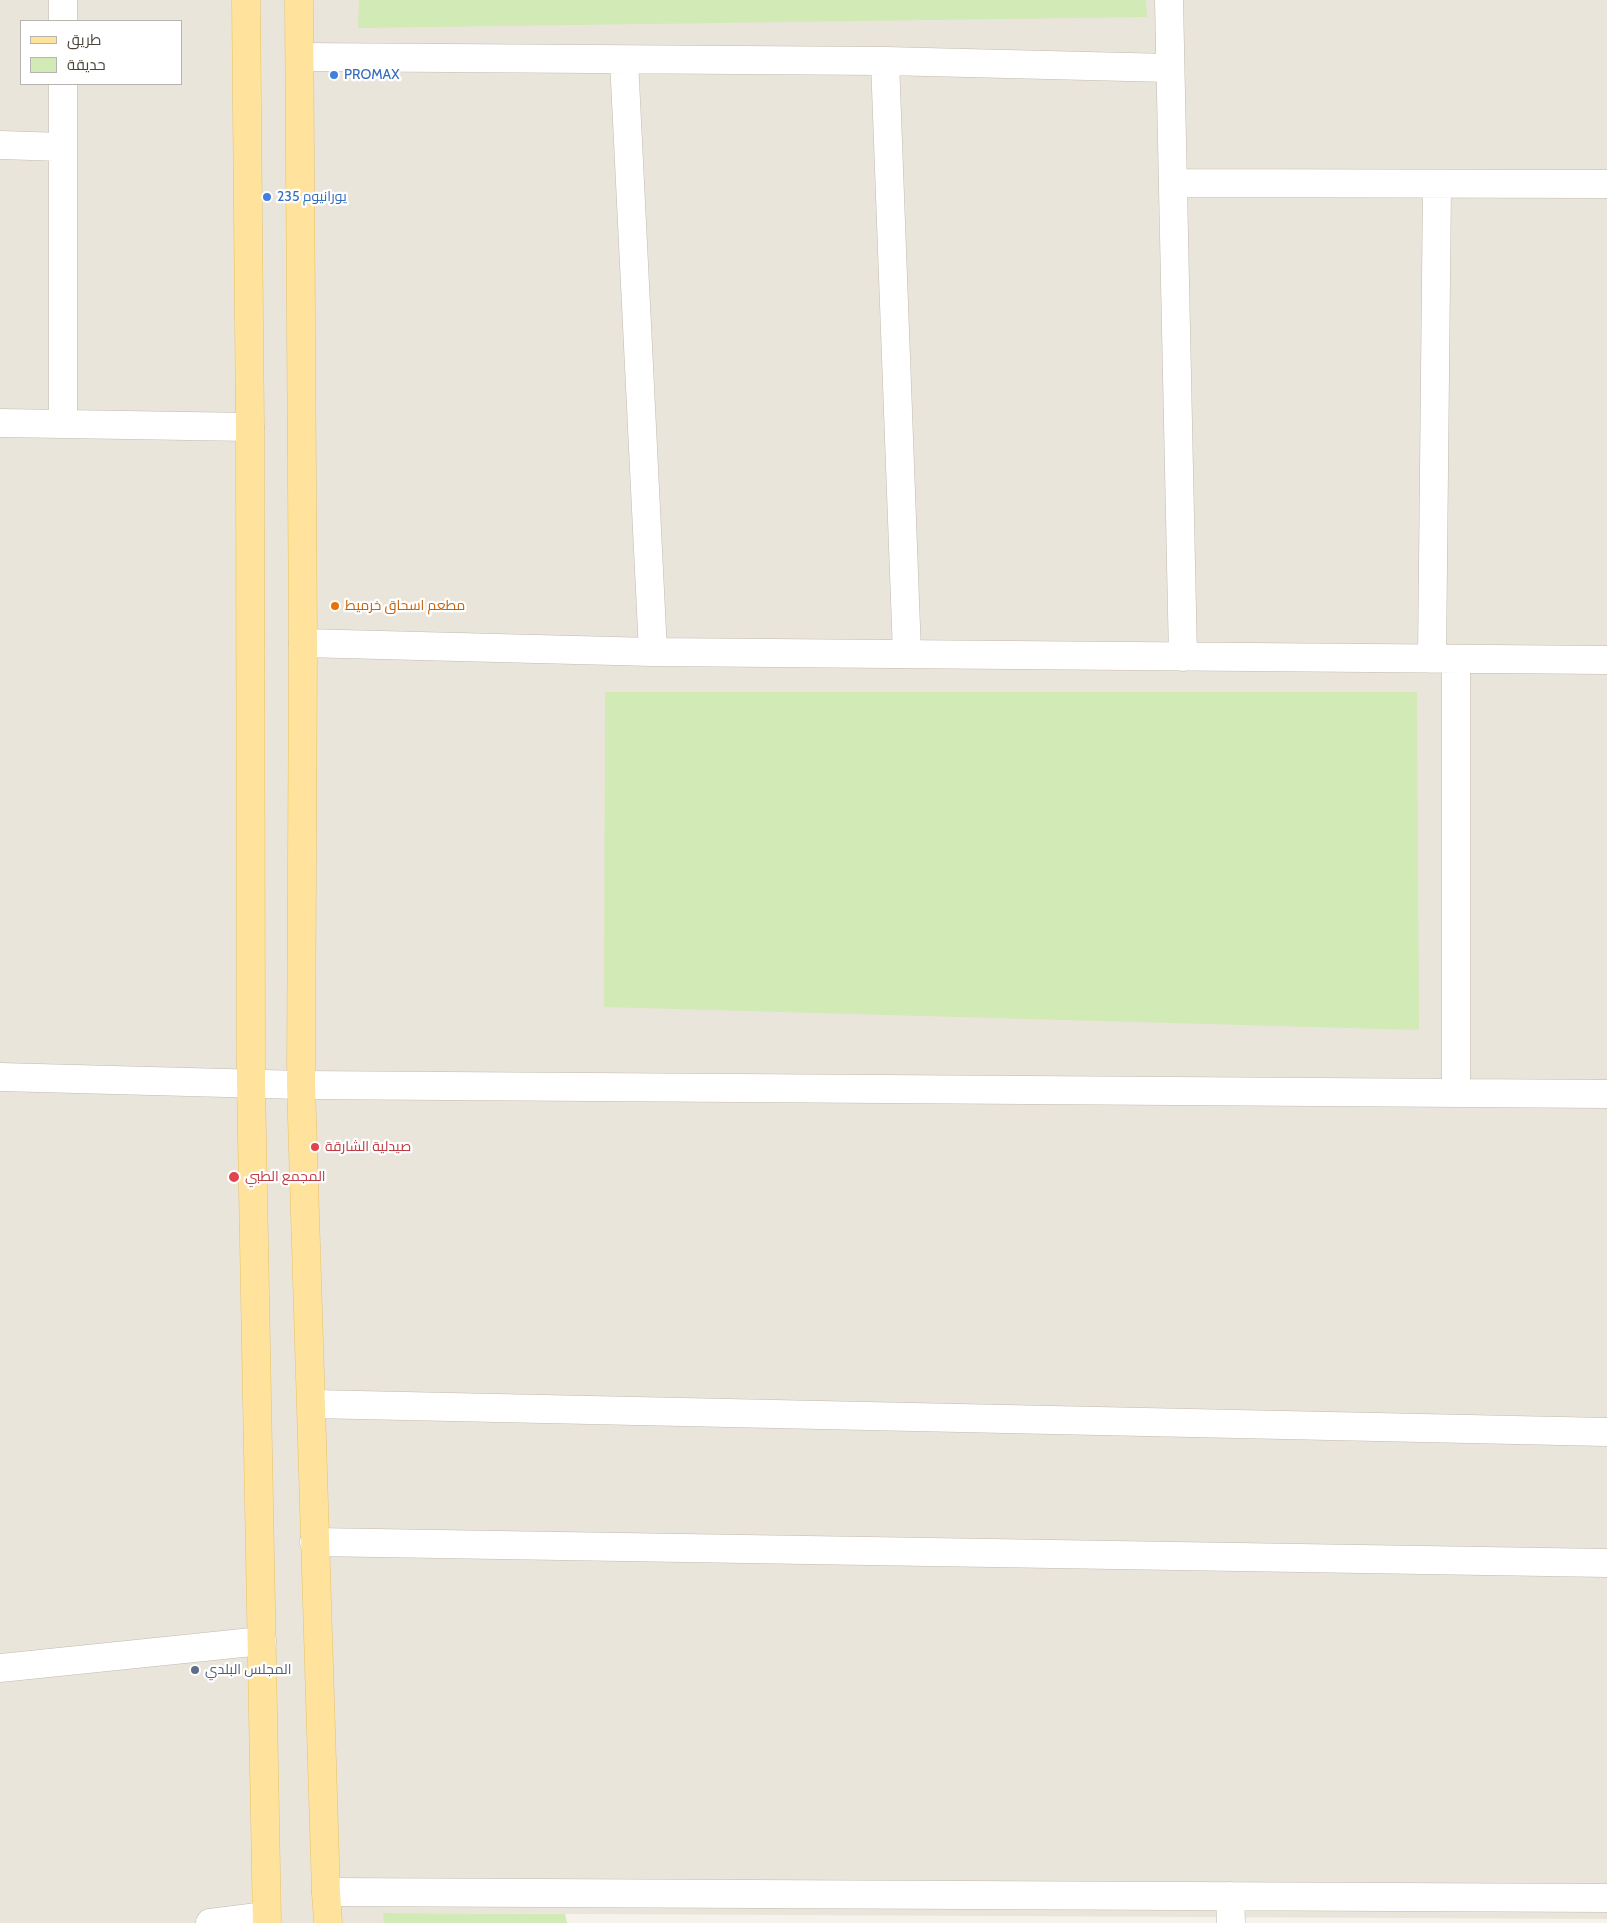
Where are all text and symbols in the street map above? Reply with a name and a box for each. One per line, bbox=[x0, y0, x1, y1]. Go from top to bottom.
legend bbox=[20, 20, 182, 85]
text: طريق bbox=[67, 31, 101, 49]
text: حديقة bbox=[67, 56, 106, 74]
place label: PROMAX bbox=[344, 67, 399, 83]
marker: PROMAX bbox=[328, 69, 340, 81]
place label: يورانيوم 235 bbox=[277, 189, 347, 205]
marker: يورانيوم 235 bbox=[261, 191, 273, 203]
place label: مطعم اسحاق خرميط bbox=[345, 598, 465, 614]
marker: مطعم اسحاق خرميط bbox=[329, 600, 341, 612]
place label: صيدلية الشارقة bbox=[325, 1139, 411, 1155]
marker: صيدلية الشارقة bbox=[309, 1141, 321, 1153]
place label: المجمع الطبي bbox=[245, 1169, 326, 1185]
marker: المجمع الطبي bbox=[227, 1170, 241, 1184]
place label: المجلس البلدي bbox=[205, 1662, 291, 1678]
marker: المجلس البلدي bbox=[189, 1664, 201, 1676]

